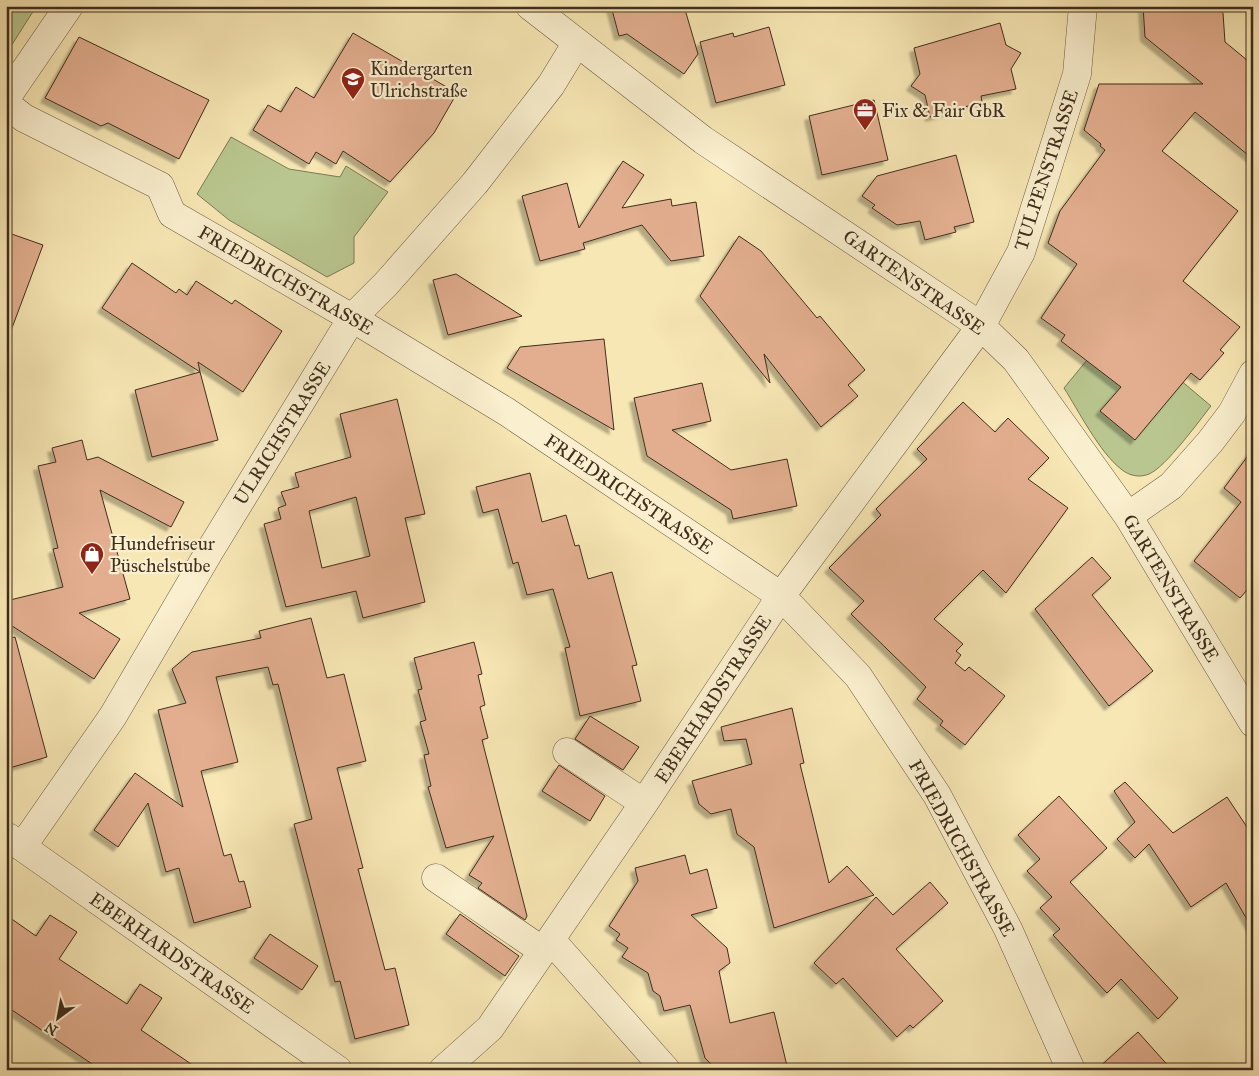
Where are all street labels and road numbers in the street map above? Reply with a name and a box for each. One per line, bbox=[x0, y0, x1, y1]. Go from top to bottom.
street label: TULPENSTRASSE bbox=[1009, 86, 1083, 254]
street label: FRIEDRICHSTRASSE bbox=[194, 220, 378, 340]
street label: GARTENSTRASSE bbox=[839, 224, 990, 340]
street label: ULRICHSTRASSE bbox=[228, 356, 336, 509]
street label: FRIEDRICHSTRASSE bbox=[540, 429, 718, 559]
street label: GARTENSTRASSE bbox=[1118, 510, 1224, 666]
street label: EBERHARDSTRASSE bbox=[650, 610, 776, 788]
street label: FRIEDRICHSTRASSE bbox=[904, 756, 1020, 941]
street label: EBERHARDSTRASSE bbox=[85, 887, 259, 1019]

